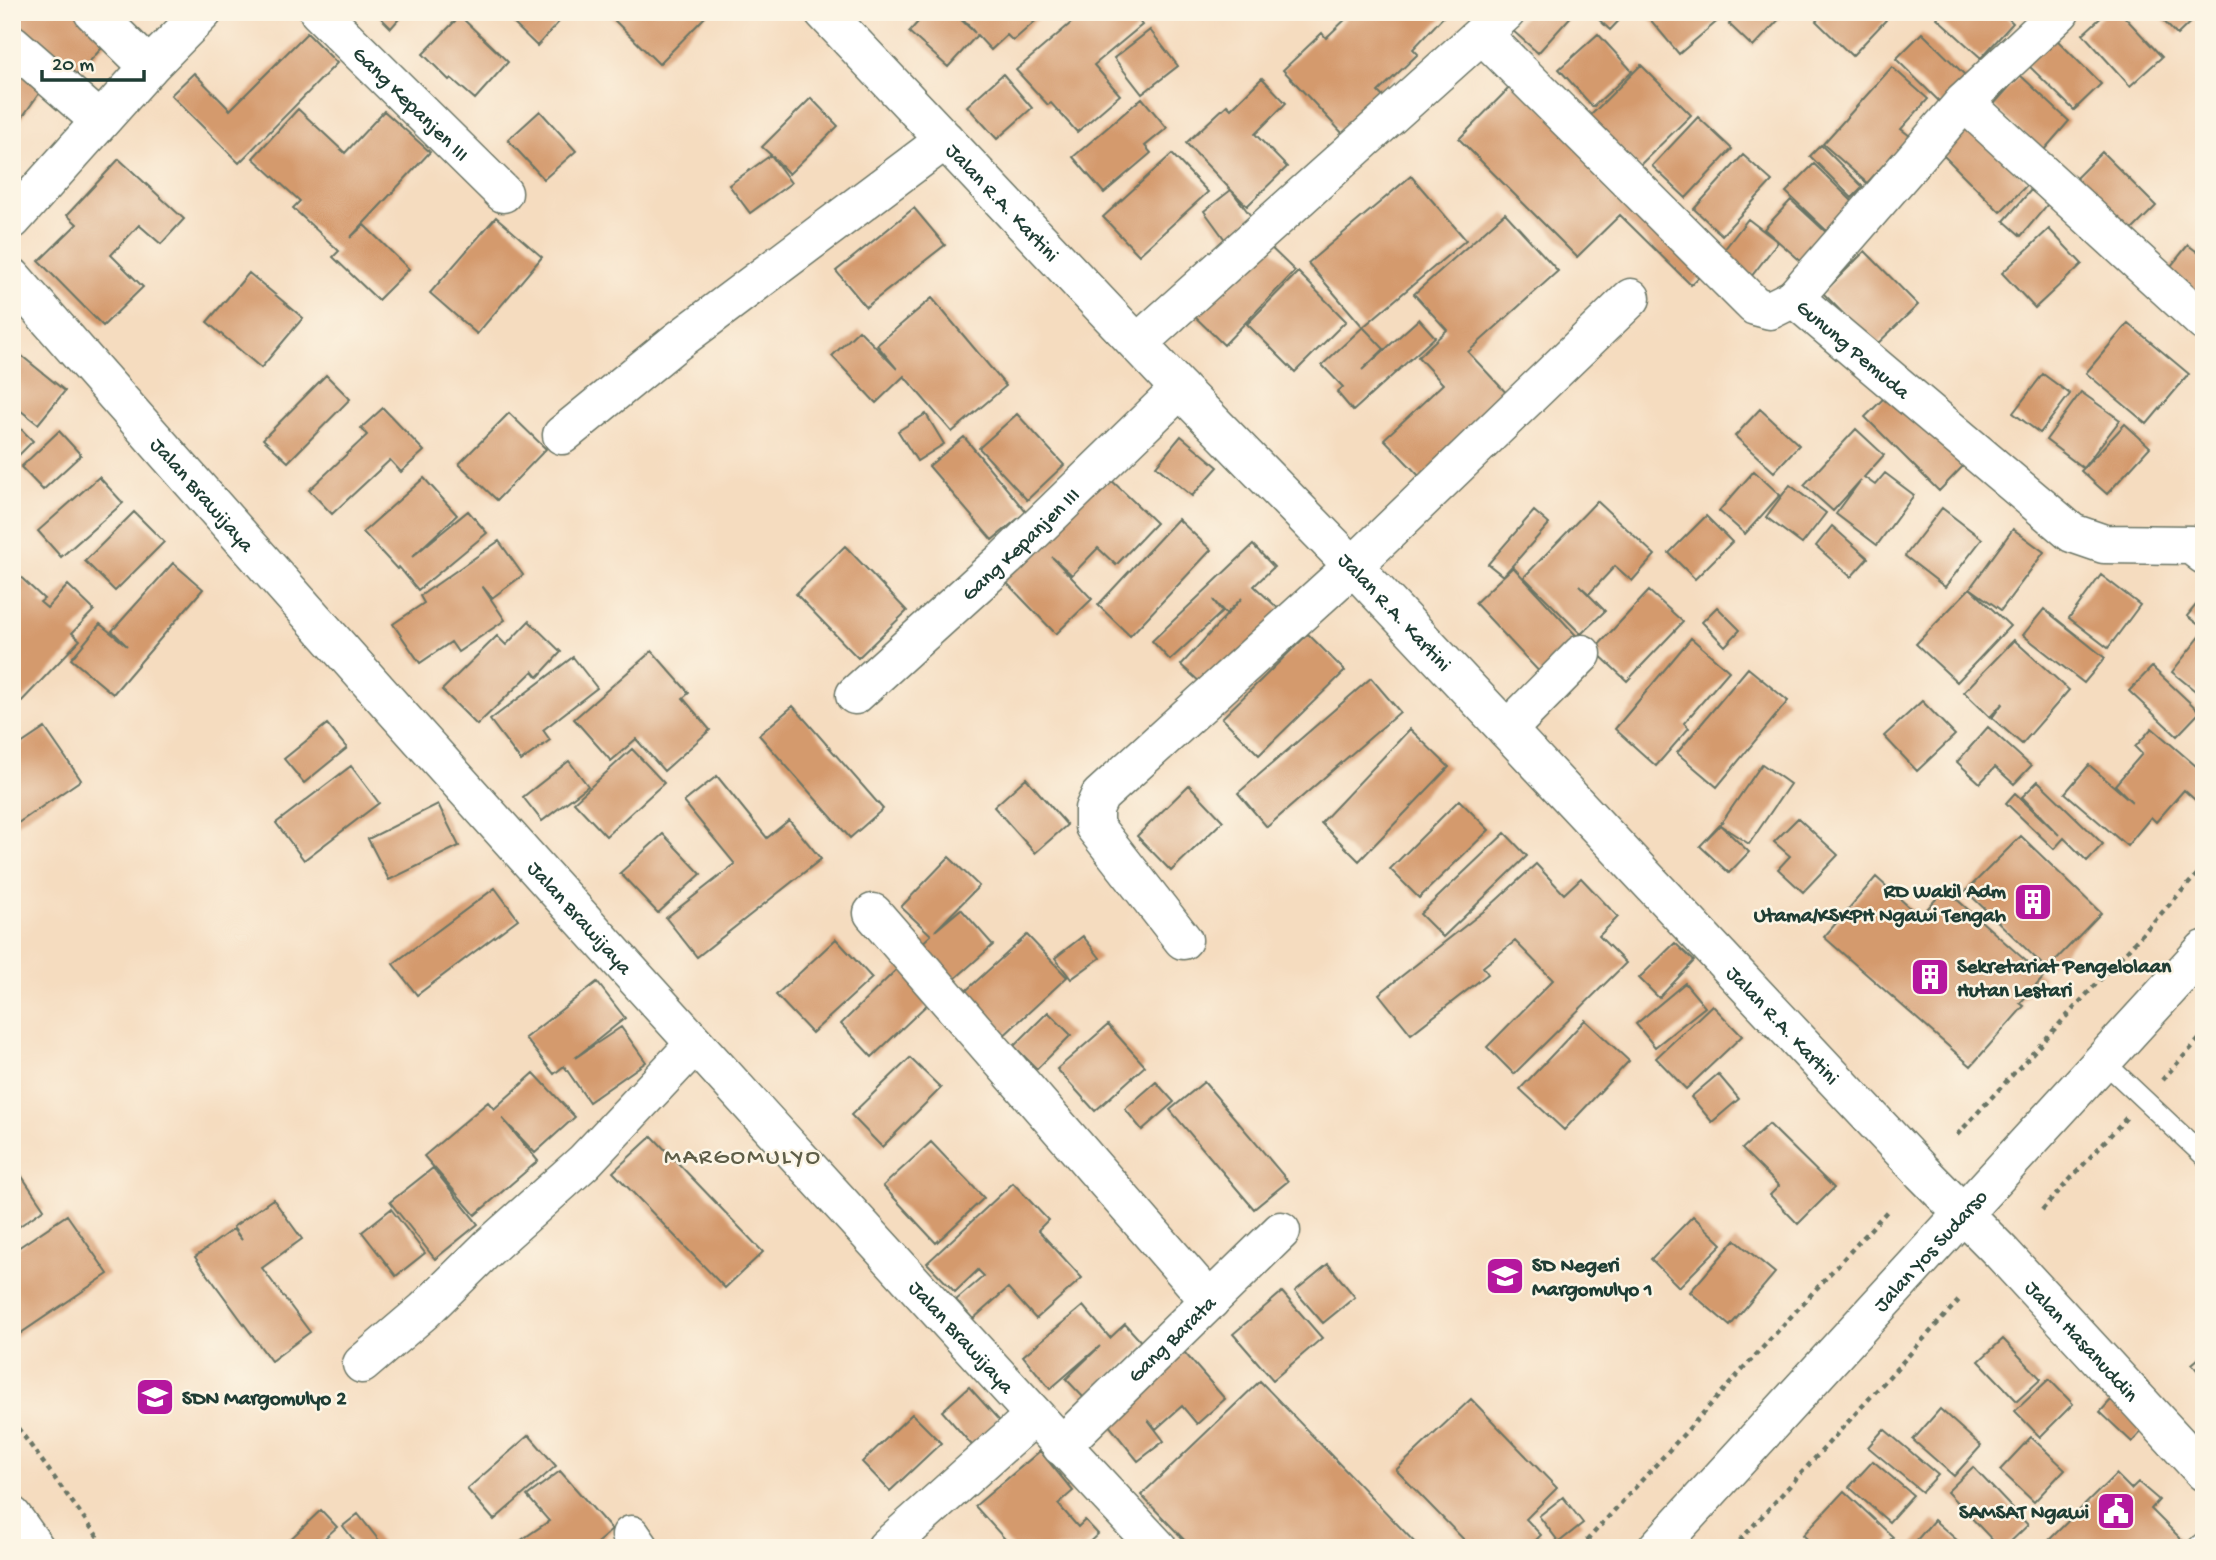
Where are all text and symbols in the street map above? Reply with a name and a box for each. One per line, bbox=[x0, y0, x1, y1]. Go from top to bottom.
scale bar bbox=[42, 38, 144, 82]
street label: Gang Kepanjen III bbox=[346, 43, 473, 168]
text: 20 m bbox=[52, 54, 94, 79]
street label: Jalan R.A. Kartini bbox=[939, 140, 1063, 269]
street label: Gunung Pemuda bbox=[1790, 296, 1914, 407]
street label: Jalan Brawijaya bbox=[143, 434, 258, 560]
street label: Gang Kepanjen III bbox=[958, 484, 1087, 608]
street label: Jalan R.A. Kartini bbox=[1331, 549, 1455, 678]
street label: Jalan Brawijaya bbox=[520, 857, 637, 982]
place label: RD Wakil Adm Utama/KSKPH Ngawi Tengah bbox=[1754, 881, 2007, 930]
building icon: RD Wakil Adm Utama/KSKPH Ngawi Tengah bbox=[2012, 881, 2054, 923]
building icon: Sekretariat Pengelolaan Hutan Lestari bbox=[1909, 956, 1951, 998]
place label: Sekretariat Pengelolaan Hutan Lestari bbox=[1957, 956, 2172, 1005]
street label: Jalan R.A. Kartini bbox=[1719, 962, 1843, 1092]
district label: MARGOMULYO bbox=[664, 1144, 822, 1173]
street label: Jalan Yos Sudarso bbox=[1870, 1186, 1995, 1319]
school or university icon: SD Negeri Margomulyo 1 bbox=[1484, 1255, 1526, 1297]
place label: SD Negeri Margomulyo 1 bbox=[1532, 1255, 1653, 1304]
street label: Jalan Brawijaya bbox=[901, 1277, 1018, 1401]
street label: Jalan Hasanuddin bbox=[2018, 1277, 2142, 1409]
street label: Gang Barata bbox=[1124, 1291, 1224, 1390]
school or university icon: SDN Margomulyo 2 bbox=[134, 1376, 176, 1418]
place label: SDN Margomulyo 2 bbox=[182, 1388, 347, 1413]
public building icon: SAMSAT Ngawi bbox=[2095, 1490, 2137, 1532]
place label: SAMSAT Ngawi bbox=[1959, 1502, 2089, 1527]

